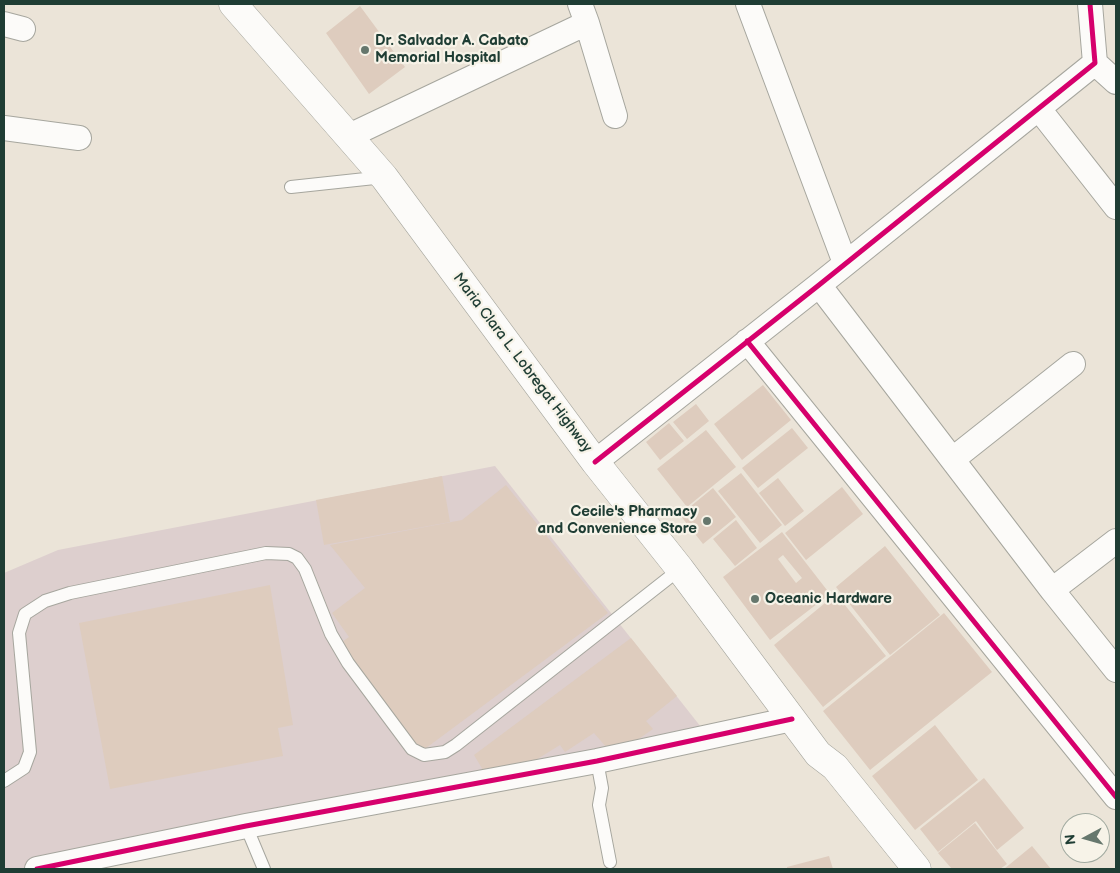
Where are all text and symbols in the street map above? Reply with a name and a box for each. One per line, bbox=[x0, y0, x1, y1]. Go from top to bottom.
place label: Dr. Salvador A. Cabato Memorial Hospital bbox=[375, 32, 529, 67]
marker: Dr. Salvador A. Cabato Memorial Hospital bbox=[359, 44, 371, 56]
street label: Maria Clara L. Lobregat Highway bbox=[449, 270, 595, 456]
place label: Cecile's Pharmacy and Convenience Store bbox=[538, 503, 697, 538]
marker: Cecile's Pharmacy and Convenience Store bbox=[701, 515, 713, 527]
place label: Oceanic Hardware bbox=[765, 590, 892, 608]
marker: Oceanic Hardware bbox=[749, 593, 761, 605]
north arrow bbox=[1060, 813, 1110, 863]
text: N bbox=[1062, 833, 1080, 846]

